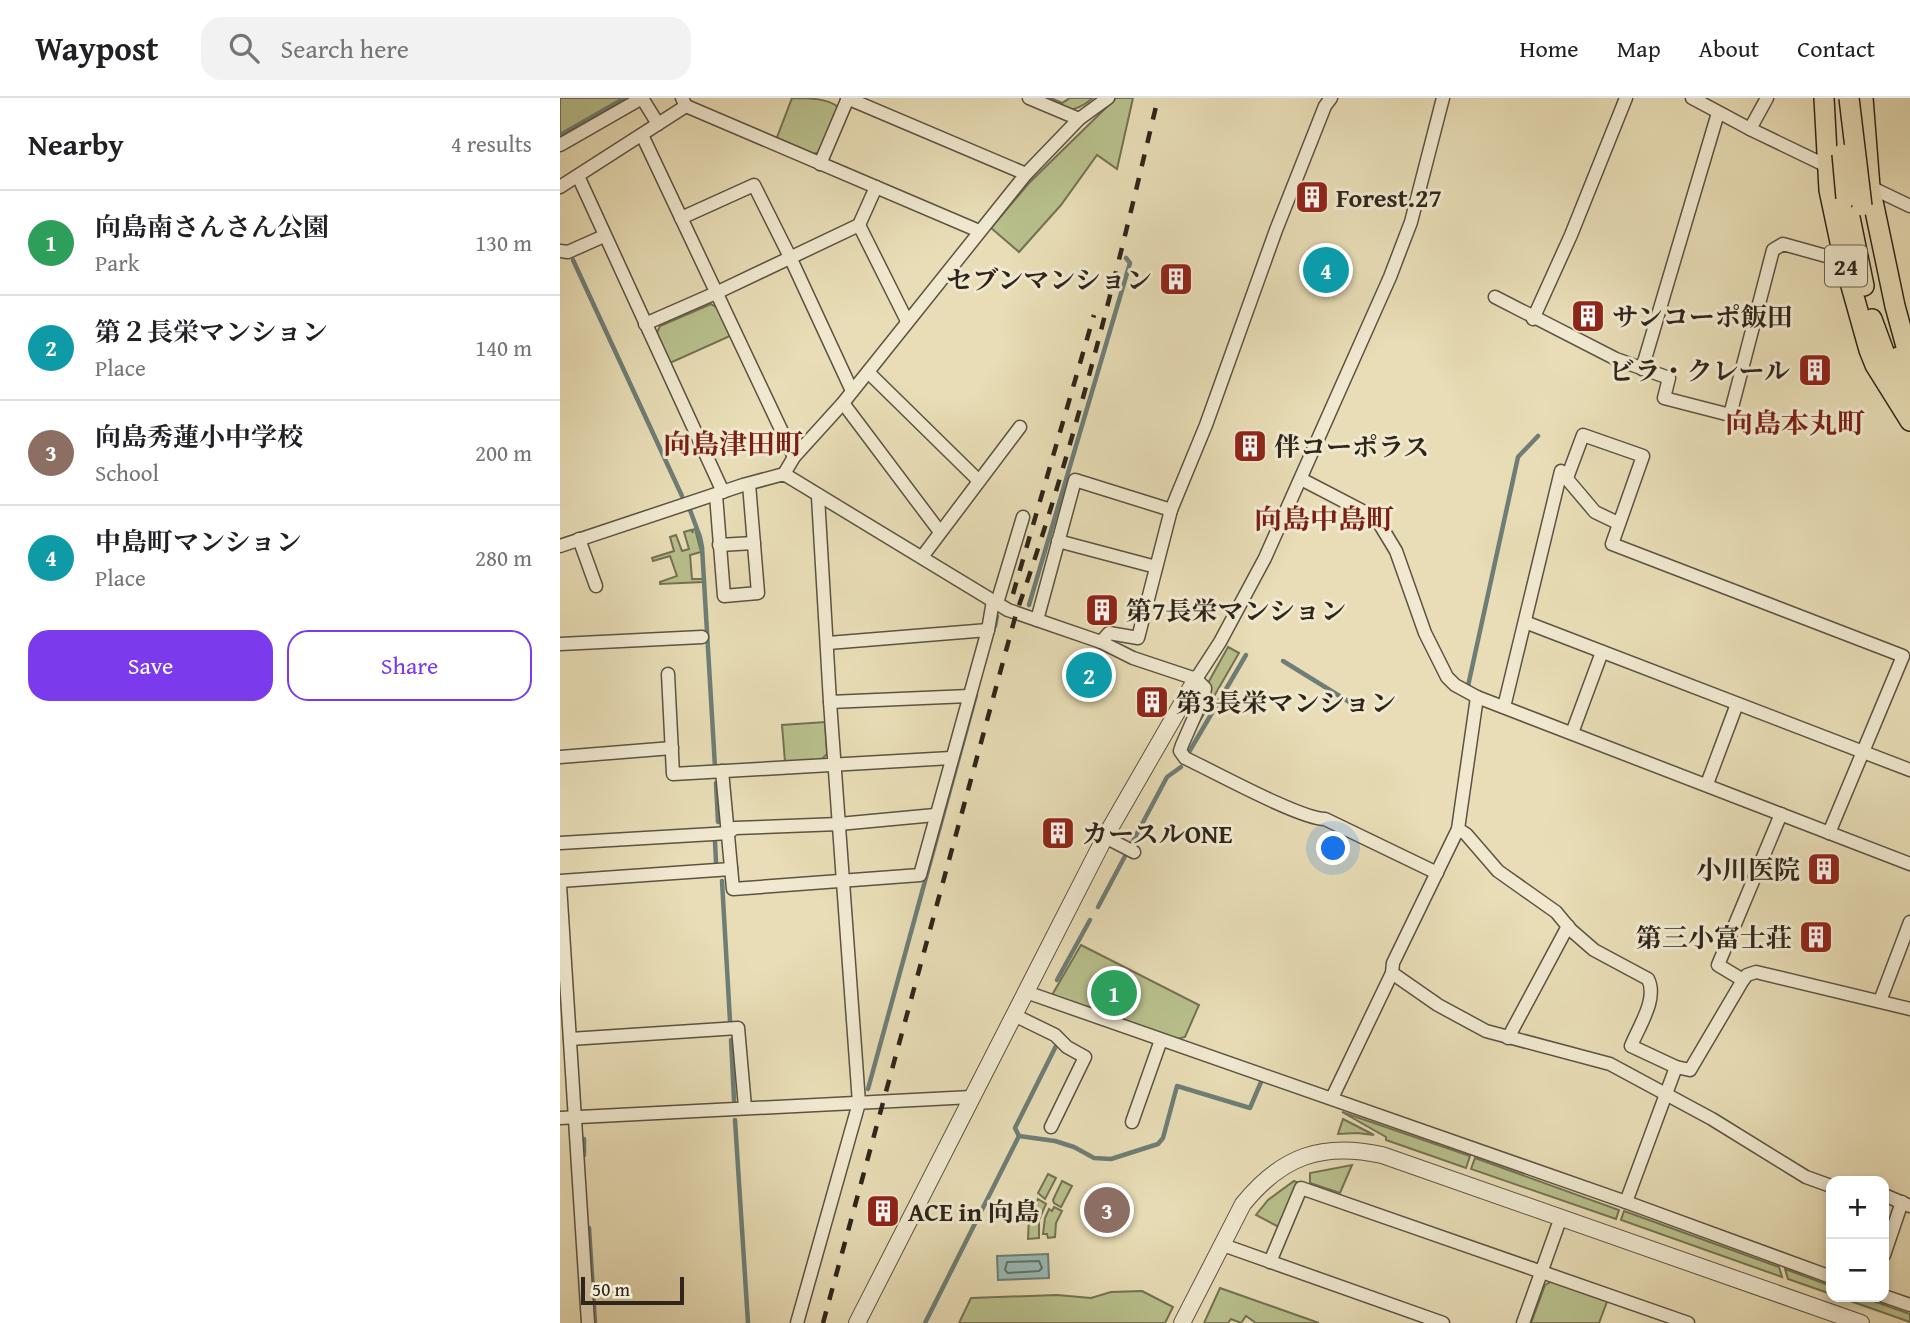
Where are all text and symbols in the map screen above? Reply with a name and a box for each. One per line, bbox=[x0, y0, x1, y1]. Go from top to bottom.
search box bbox=[201, 17, 691, 80]
text: Waypost bbox=[35, 24, 159, 72]
icon: search bbox=[225, 29, 263, 67]
text: Search here bbox=[281, 29, 409, 68]
text: Home bbox=[1520, 31, 1579, 66]
text: Map bbox=[1617, 31, 1661, 66]
text: About bbox=[1699, 31, 1759, 66]
text: Contact bbox=[1797, 31, 1875, 66]
text: Nearby bbox=[28, 122, 124, 166]
text: 4 results bbox=[451, 127, 532, 160]
building icon: Forest.27 bbox=[1293, 178, 1331, 216]
place label: Forest.27 bbox=[1336, 178, 1442, 217]
text: 向島南さんさん公園 bbox=[95, 207, 329, 246]
text: 1 bbox=[45, 226, 57, 259]
text: 130 m bbox=[475, 226, 532, 259]
pin: 4 bbox=[1303, 244, 1349, 296]
text: Park bbox=[95, 246, 139, 279]
road number: 24 bbox=[1825, 246, 1867, 286]
place label: セブンマンション bbox=[946, 260, 1152, 299]
building icon: セブンマンション bbox=[1157, 260, 1195, 298]
building icon: サンコーポ飯田 bbox=[1569, 297, 1607, 335]
place label: サンコーポ飯田 bbox=[1612, 297, 1793, 336]
text: 第２長栄マンション bbox=[95, 312, 328, 351]
text: 2 bbox=[45, 331, 57, 364]
text: 140 m bbox=[475, 331, 532, 364]
text: Place bbox=[95, 351, 146, 384]
place label: ビラ・クレール bbox=[1609, 351, 1790, 390]
building icon: ビラ・クレール bbox=[1796, 351, 1834, 389]
district label: 向島本丸町 bbox=[1725, 402, 1865, 443]
text: 向島秀蓮小中学校 bbox=[95, 417, 303, 456]
district label: 向島津田町 bbox=[663, 423, 803, 464]
building icon: 伴コーポラス bbox=[1231, 427, 1269, 465]
place label: 伴コーポラス bbox=[1274, 427, 1429, 466]
text: 3 bbox=[45, 436, 57, 469]
text: 200 m bbox=[475, 436, 532, 469]
text: School bbox=[95, 456, 159, 489]
district label: 向島中島町 bbox=[1254, 498, 1394, 539]
text: 中島町マンション bbox=[95, 522, 302, 561]
text: 4 bbox=[45, 541, 57, 574]
text: 280 m bbox=[475, 541, 532, 574]
text: Place bbox=[95, 561, 146, 594]
building icon: 第7長栄マンション bbox=[1083, 591, 1121, 629]
place label: 第7長栄マンション bbox=[1126, 591, 1346, 630]
button: Save bbox=[28, 630, 273, 701]
button: Share bbox=[287, 630, 532, 701]
pin: 2 bbox=[1066, 649, 1112, 701]
building icon: 第3長栄マンション bbox=[1133, 683, 1171, 721]
place label: 第3長栄マンション bbox=[1176, 683, 1396, 722]
building icon: カースルONE bbox=[1039, 814, 1077, 852]
place label: カースルONE bbox=[1082, 814, 1232, 853]
your location bbox=[1316, 831, 1350, 865]
place label: 小川医院 bbox=[1696, 850, 1800, 889]
building icon: 小川医院 bbox=[1805, 850, 1843, 888]
place label: 第三小富士荘 bbox=[1636, 918, 1792, 957]
building icon: 第三小富士荘 bbox=[1797, 918, 1835, 956]
pin: 1 bbox=[1091, 967, 1137, 1019]
map controls bbox=[1826, 1176, 1889, 1302]
button: + bbox=[1826, 1176, 1889, 1239]
pin: 3 bbox=[1084, 1184, 1130, 1236]
building icon: ACE in 向島 bbox=[864, 1192, 902, 1230]
place label: ACE in 向島 bbox=[908, 1192, 1040, 1231]
button: − bbox=[1826, 1239, 1889, 1302]
scale bar bbox=[581, 1274, 684, 1306]
text: 50 m bbox=[592, 1275, 630, 1303]

